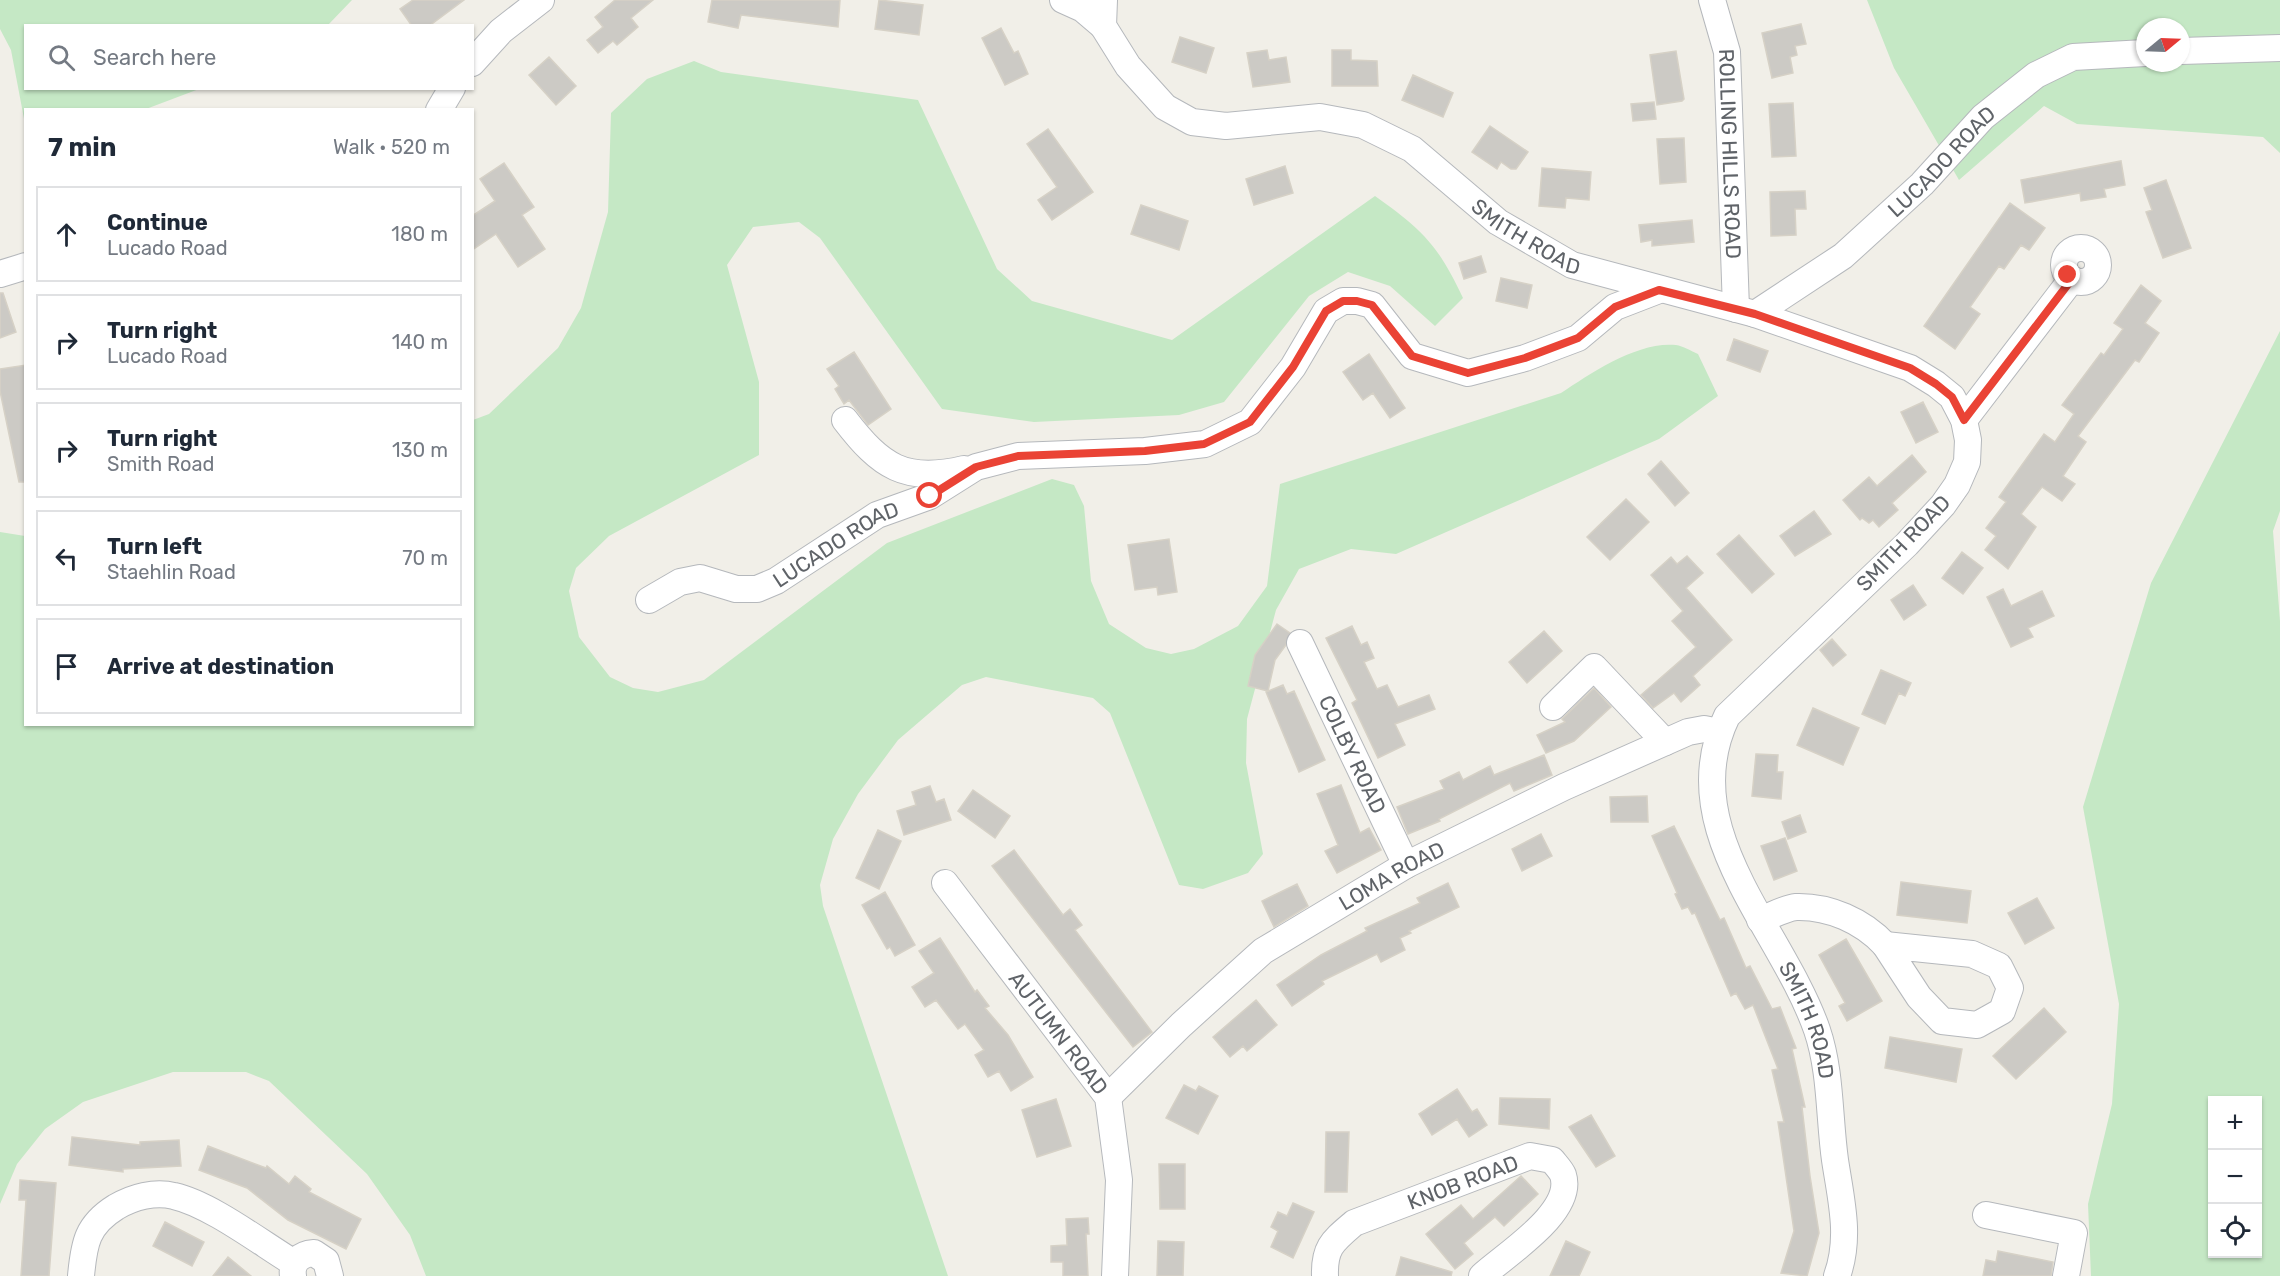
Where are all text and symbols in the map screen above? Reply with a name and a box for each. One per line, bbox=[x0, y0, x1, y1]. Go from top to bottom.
north arrow bbox=[2136, 18, 2190, 72]
search box bbox=[24, 24, 474, 90]
icon: search bbox=[45, 41, 78, 74]
text: Search here bbox=[93, 44, 216, 71]
street label: ROLLING HILLS ROAD bbox=[1714, 48, 1747, 259]
street label: LUCADO ROAD bbox=[1882, 100, 2000, 222]
text: 7 min bbox=[48, 132, 116, 163]
text: Walk · 520 m bbox=[333, 135, 450, 159]
street label: SMITH ROAD bbox=[1467, 193, 1583, 279]
text: Continue bbox=[107, 209, 208, 236]
icon: ahead bbox=[50, 218, 83, 251]
text: 180 m bbox=[391, 222, 448, 246]
text: Lucado Road bbox=[107, 236, 228, 260]
route end bbox=[2054, 261, 2080, 287]
text: Turn right bbox=[107, 317, 217, 344]
icon: right bbox=[50, 326, 83, 359]
text: 140 m bbox=[392, 330, 448, 354]
text: Lucado Road bbox=[107, 344, 228, 368]
text: Turn right bbox=[107, 425, 217, 452]
icon: right bbox=[50, 434, 83, 467]
text: 130 m bbox=[392, 438, 448, 462]
text: Smith Road bbox=[107, 452, 214, 476]
route start bbox=[916, 482, 942, 508]
street label: SMITH ROAD bbox=[1851, 490, 1955, 596]
street label: LUCADO ROAD bbox=[768, 496, 902, 592]
text: Turn left bbox=[107, 533, 202, 560]
icon: left bbox=[50, 542, 83, 575]
text: 70 m bbox=[402, 546, 448, 570]
text: Staehlin Road bbox=[107, 560, 236, 584]
icon: arrive bbox=[50, 650, 83, 683]
text: Arrive at destination bbox=[107, 653, 334, 680]
street label: COLBY ROAD bbox=[1314, 691, 1392, 817]
street label: LOMA ROAD bbox=[1334, 836, 1448, 915]
street label: SMITH ROAD bbox=[1774, 957, 1840, 1080]
street label: AUTUMN ROAD bbox=[1004, 966, 1114, 1099]
map controls bbox=[2208, 1096, 2262, 1258]
button: + bbox=[2208, 1096, 2262, 1150]
street label: KNOB ROAD bbox=[1404, 1149, 1522, 1214]
button: − bbox=[2208, 1150, 2262, 1204]
button: locate bbox=[2208, 1204, 2262, 1258]

